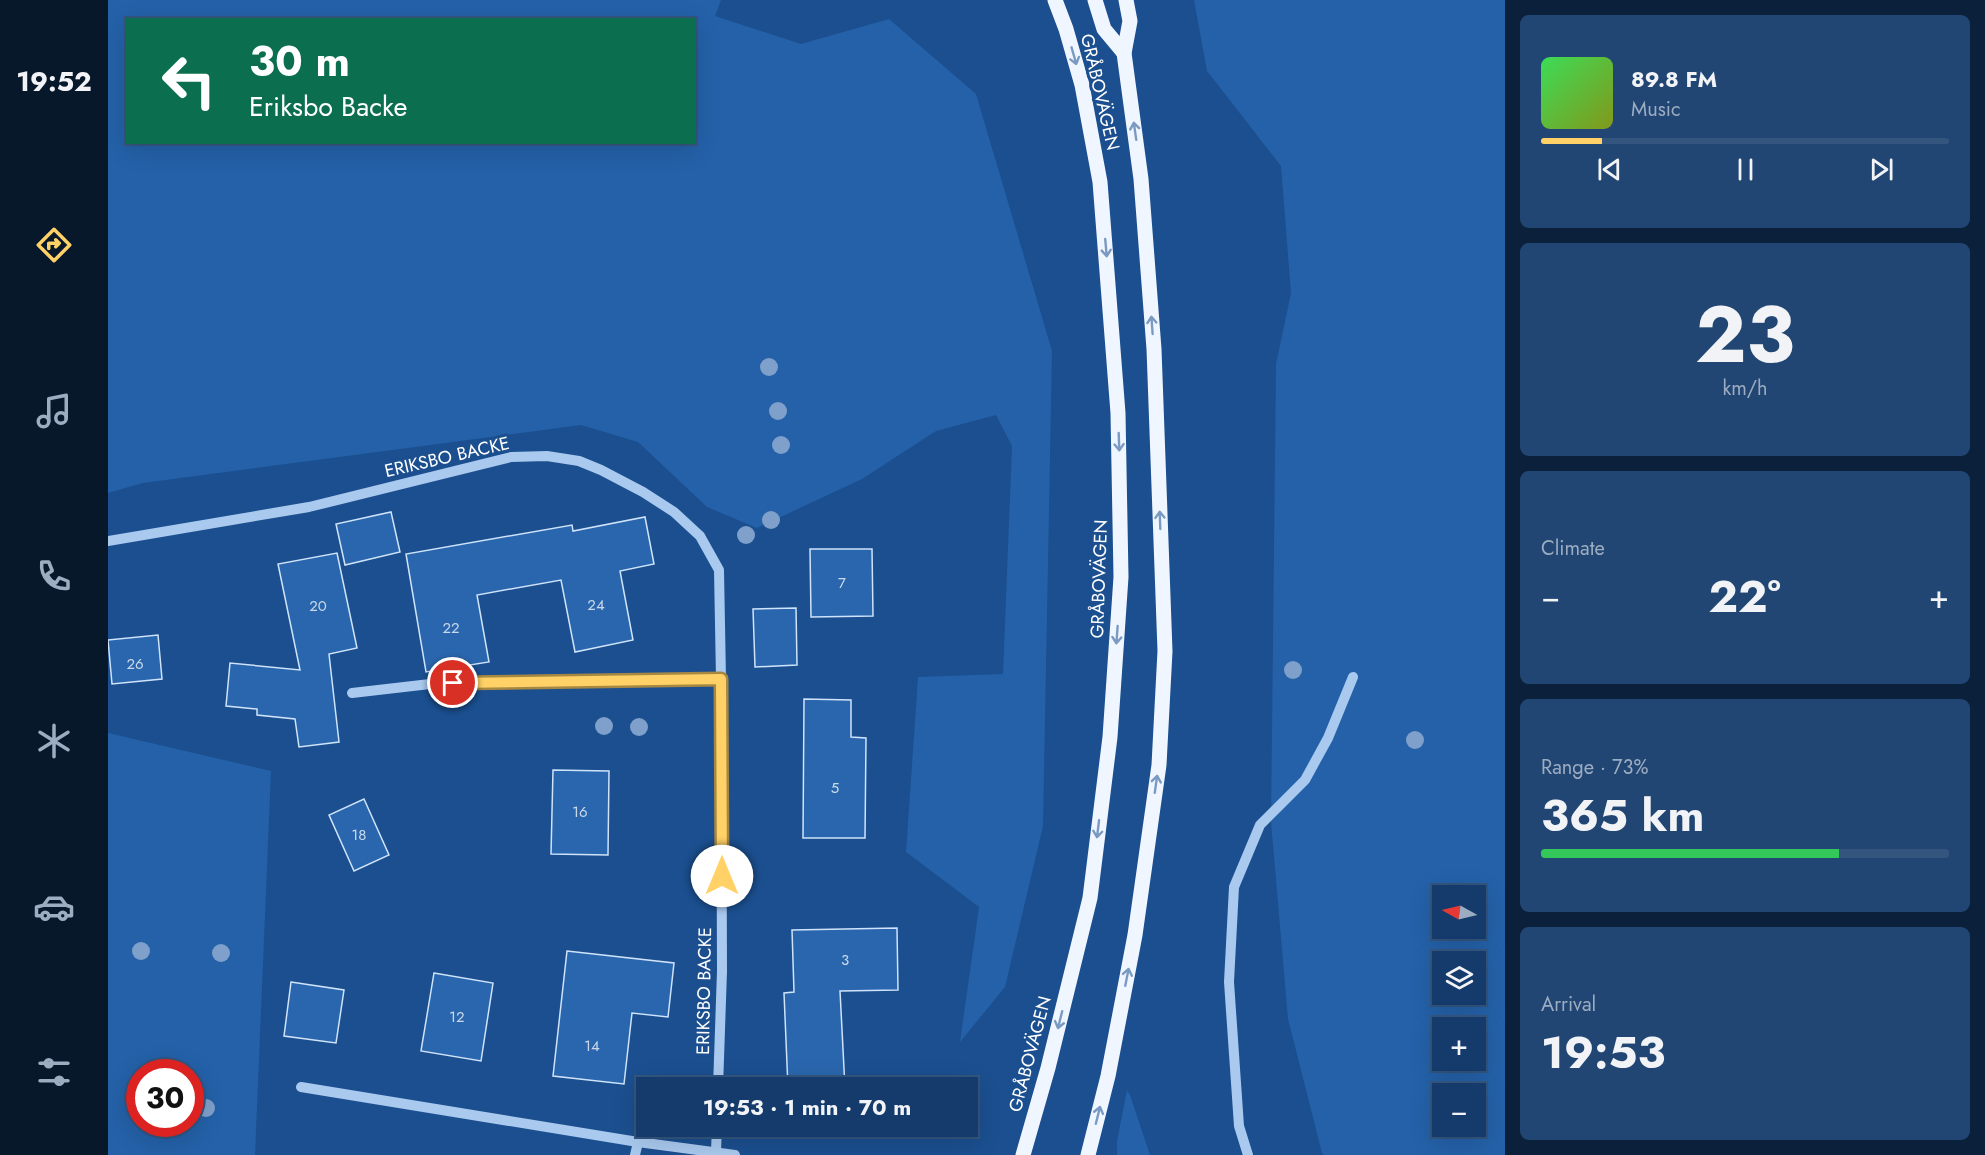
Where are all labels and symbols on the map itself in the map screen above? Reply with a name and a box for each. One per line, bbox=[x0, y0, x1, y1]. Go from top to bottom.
street label: GRÅBOVÄGEN bbox=[1074, 31, 1126, 153]
one-way arrow bbox=[1069, 46, 1080, 65]
one-way arrow bbox=[1129, 121, 1140, 141]
one-way arrow bbox=[1101, 237, 1112, 257]
one-way arrow bbox=[1147, 315, 1158, 335]
street label: ERIKSBO BACKE bbox=[382, 430, 512, 484]
one-way arrow bbox=[1113, 432, 1125, 452]
one-way arrow bbox=[1155, 510, 1166, 530]
street label: GRÅBOVÄGEN bbox=[1084, 519, 1114, 639]
house number: 7 bbox=[838, 572, 846, 594]
house number: 24 bbox=[587, 594, 605, 616]
house number: 20 bbox=[309, 595, 327, 617]
house number: 22 bbox=[442, 617, 460, 639]
one-way arrow bbox=[1111, 625, 1122, 645]
house number: 26 bbox=[126, 653, 144, 675]
pin bbox=[427, 657, 478, 708]
one-way arrow bbox=[1150, 775, 1161, 795]
house number: 5 bbox=[831, 777, 839, 799]
house number: 16 bbox=[572, 801, 588, 823]
one-way arrow bbox=[1093, 819, 1104, 839]
house number: 18 bbox=[352, 824, 366, 846]
position arrow bbox=[690, 844, 754, 908]
north arrow bbox=[1432, 885, 1486, 939]
street label: ERIKSBO BACKE bbox=[690, 927, 718, 1055]
house number: 3 bbox=[841, 949, 849, 971]
one-way arrow bbox=[1122, 968, 1133, 987]
street label: GRÅBOVÄGEN bbox=[1002, 993, 1058, 1115]
house number: 12 bbox=[449, 1006, 465, 1028]
one-way arrow bbox=[1053, 1010, 1065, 1029]
house number: 14 bbox=[584, 1035, 600, 1057]
speed limit sign: 30 bbox=[126, 1059, 204, 1137]
one-way arrow bbox=[1093, 1106, 1105, 1125]

